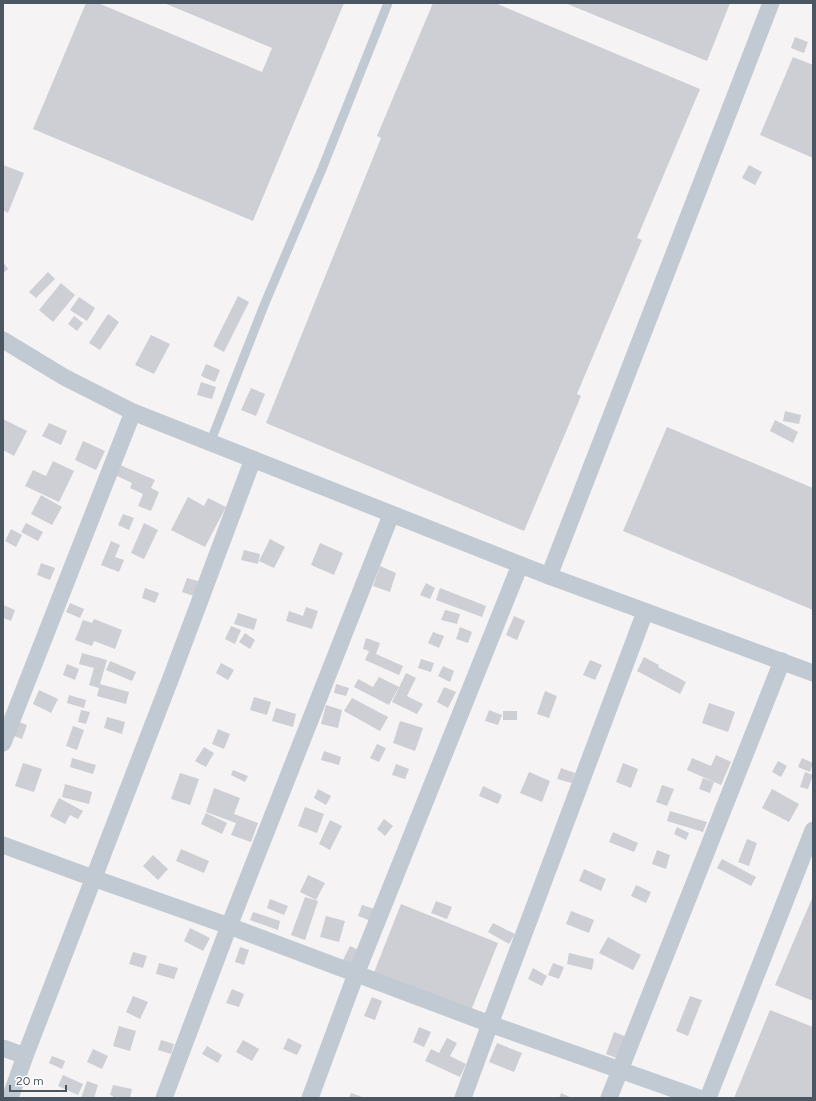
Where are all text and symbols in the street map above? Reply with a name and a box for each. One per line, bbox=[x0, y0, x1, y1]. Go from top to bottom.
scale bar bbox=[10, 1067, 66, 1093]
text: 20 m bbox=[16, 1074, 44, 1088]

